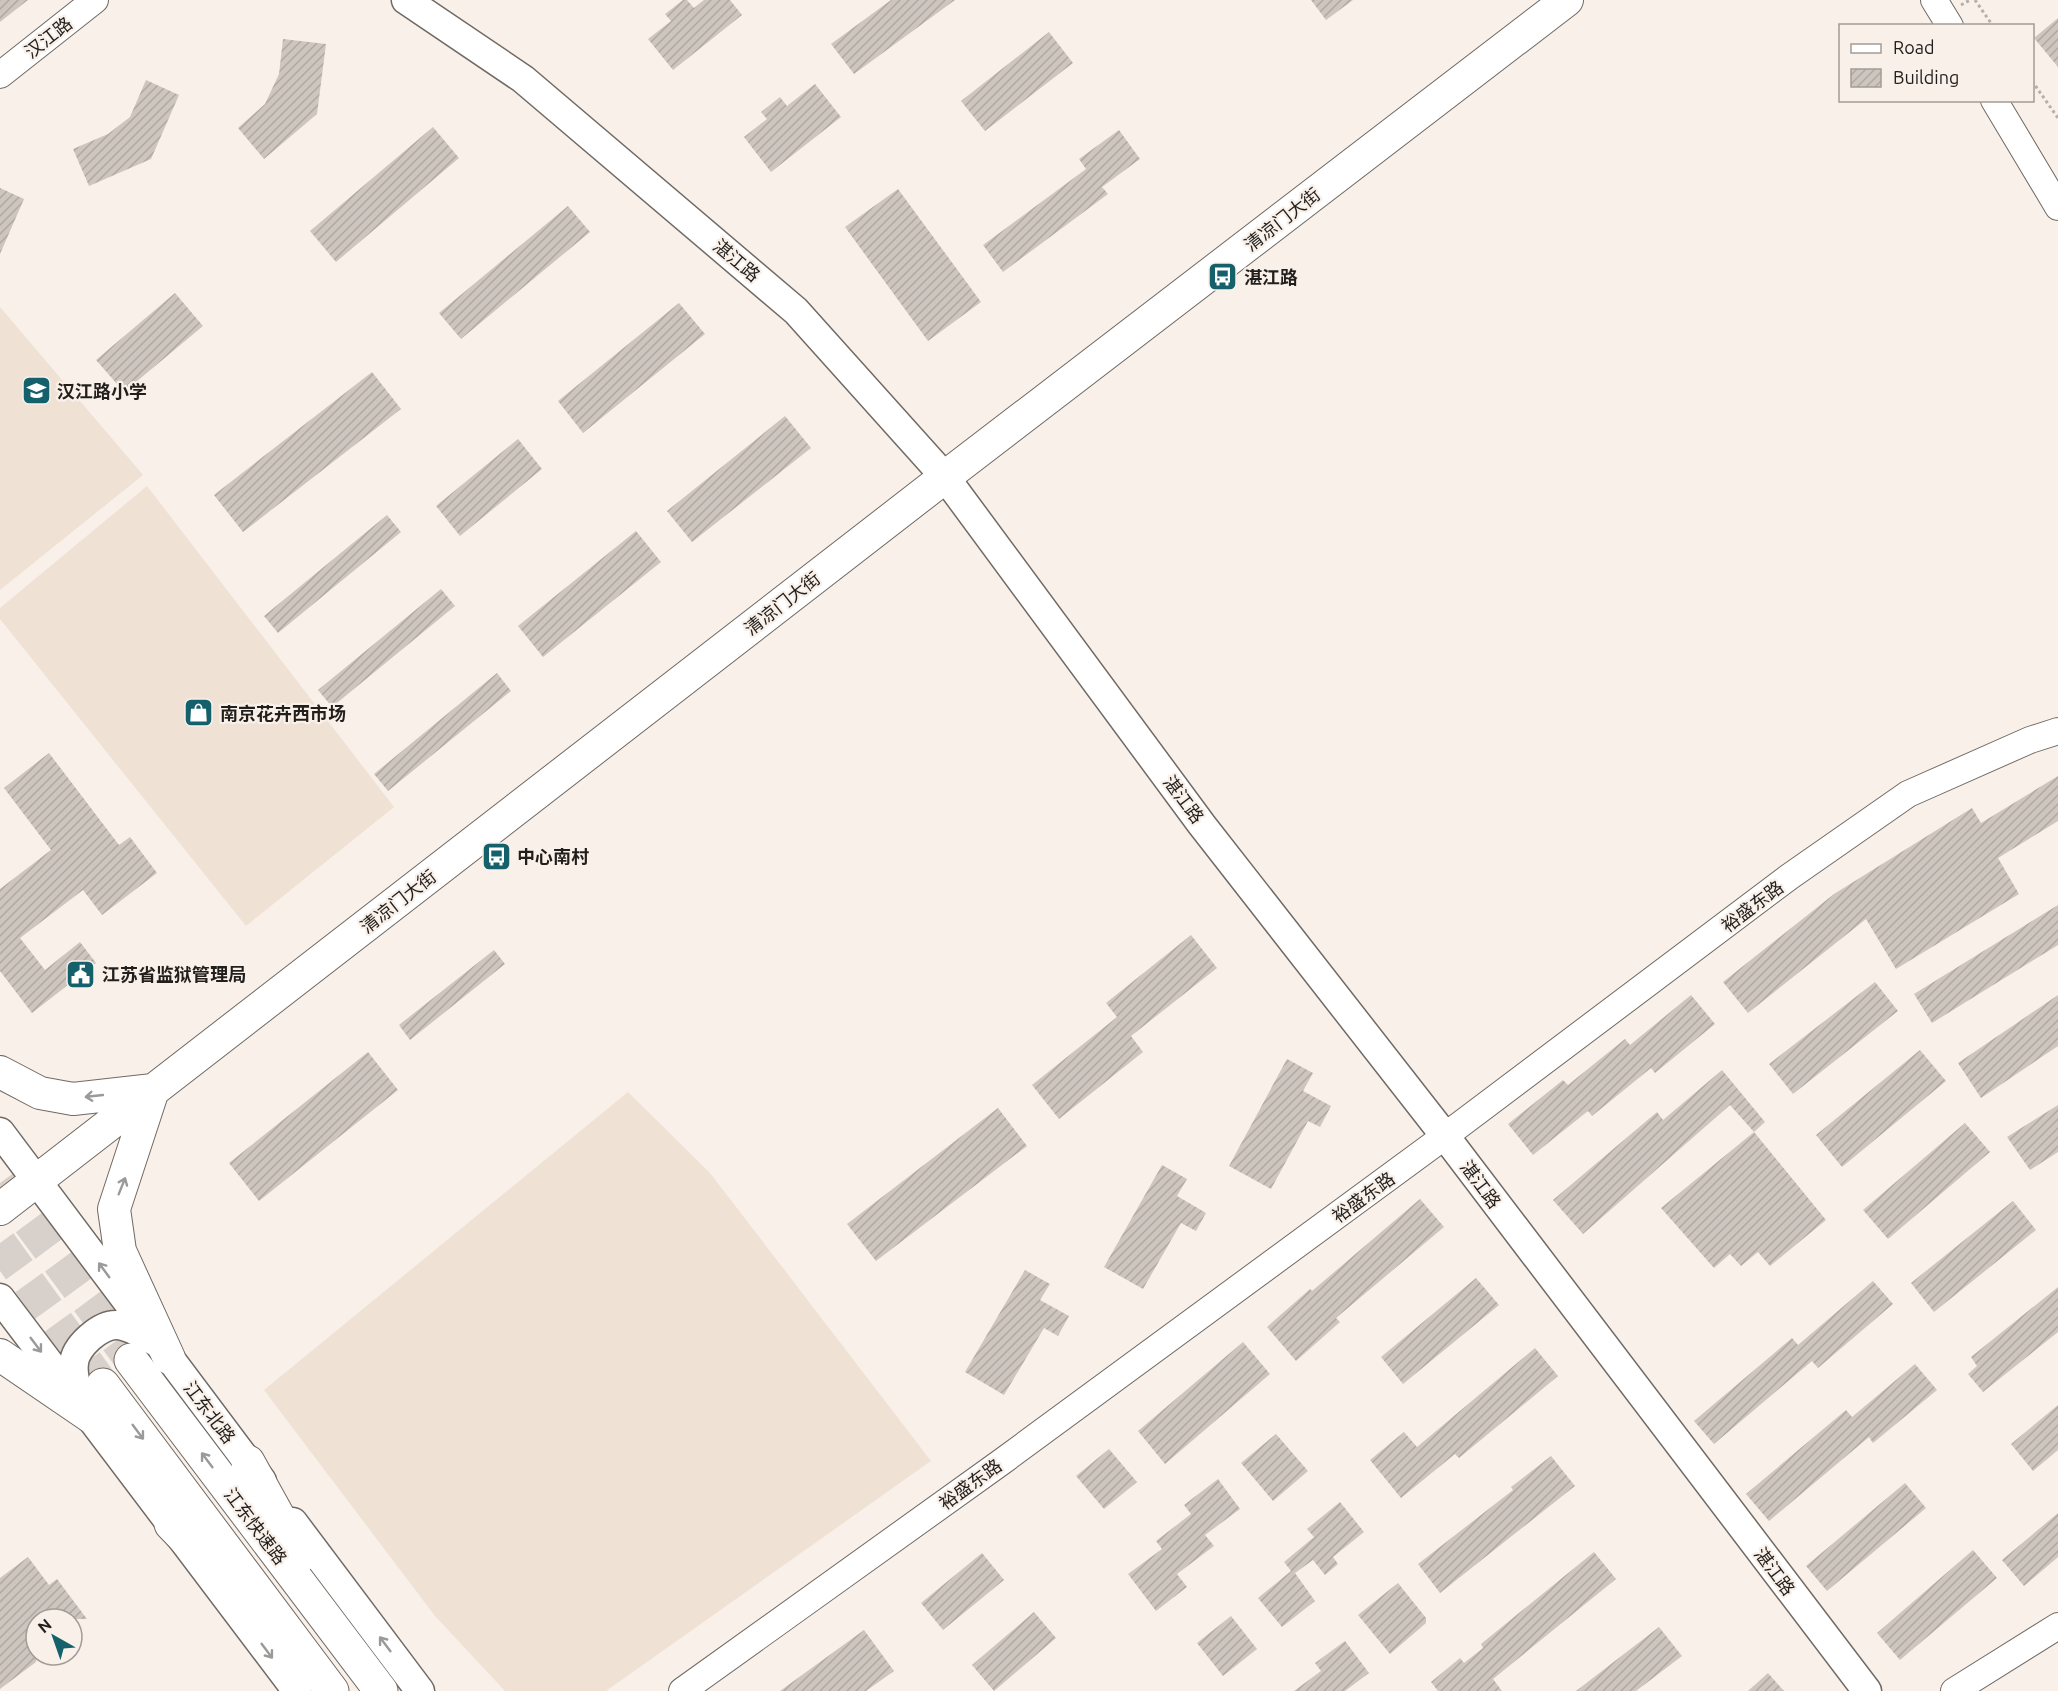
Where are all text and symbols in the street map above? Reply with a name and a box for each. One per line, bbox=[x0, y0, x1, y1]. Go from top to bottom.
street label: 汉江路 bbox=[21, 12, 75, 62]
legend bbox=[1839, 24, 2034, 102]
text: Road bbox=[1893, 37, 1935, 57]
text: Building bbox=[1893, 67, 1959, 87]
street label: 清凉门大街 bbox=[1240, 183, 1324, 255]
street label: 湛江路 bbox=[710, 235, 764, 285]
bus stop icon: 湛江路 bbox=[1207, 261, 1239, 293]
place label: 湛江路 bbox=[1244, 267, 1298, 287]
school or university icon: 汉江路小学 bbox=[20, 375, 52, 407]
place label: 汉江路小学 bbox=[57, 381, 147, 401]
street label: 清凉门大街 bbox=[740, 567, 824, 639]
shop icon: 南京花卉西市场 bbox=[183, 697, 215, 729]
place label: 南京花卉西市场 bbox=[220, 703, 346, 723]
street label: 湛江路 bbox=[1160, 771, 1208, 827]
bus stop icon: 中心南村 bbox=[480, 840, 512, 872]
place label: 中心南村 bbox=[517, 846, 589, 866]
street label: 清凉门大街 bbox=[356, 865, 440, 937]
street label: 裕盛东路 bbox=[1717, 876, 1787, 936]
public building icon: 江苏省监狱管理局 bbox=[65, 958, 97, 990]
place label: 江苏省监狱管理局 bbox=[102, 964, 246, 984]
one-way arrow bbox=[85, 1091, 105, 1102]
street label: 湛江路 bbox=[1457, 1156, 1505, 1212]
street label: 裕盛东路 bbox=[1328, 1168, 1398, 1226]
one-way arrow bbox=[117, 1177, 128, 1196]
one-way arrow bbox=[98, 1262, 110, 1278]
one-way arrow bbox=[29, 1336, 42, 1352]
street label: 江东北路 bbox=[180, 1377, 240, 1447]
one-way arrow bbox=[132, 1423, 145, 1439]
one-way arrow bbox=[200, 1453, 213, 1469]
street label: 裕盛东路 bbox=[935, 1455, 1005, 1513]
street label: 江东快速路 bbox=[221, 1484, 291, 1568]
street label: 湛江路 bbox=[1751, 1543, 1799, 1599]
north arrow bbox=[24, 1607, 84, 1667]
text: N bbox=[34, 1615, 55, 1636]
one-way arrow bbox=[378, 1637, 391, 1653]
one-way arrow bbox=[261, 1643, 273, 1659]

